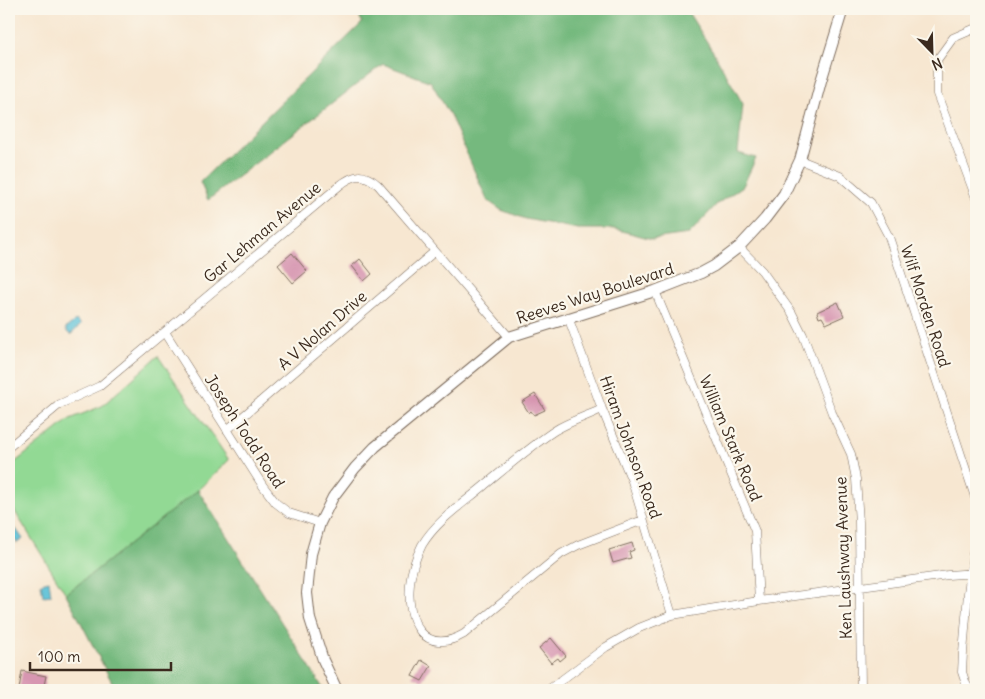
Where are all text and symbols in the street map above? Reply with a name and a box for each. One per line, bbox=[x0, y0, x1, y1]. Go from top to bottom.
north arrow bbox=[908, 28, 958, 78]
text: N bbox=[929, 54, 945, 74]
street label: Gar Lehman Avenue bbox=[199, 177, 325, 287]
street label: Wilf Morden Road bbox=[897, 242, 955, 370]
street label: Reeves Way Boulevard bbox=[514, 258, 676, 328]
street label: A V Nolan Drive bbox=[273, 286, 371, 374]
street label: Joseph Todd Road bbox=[201, 370, 289, 492]
street label: William Stark Road bbox=[695, 372, 767, 504]
street label: Hiram Johnson Road bbox=[596, 373, 666, 521]
street label: Ken Laushway Avenue bbox=[830, 476, 856, 640]
scale bar bbox=[30, 639, 171, 671]
text: 100 m bbox=[38, 647, 80, 666]

